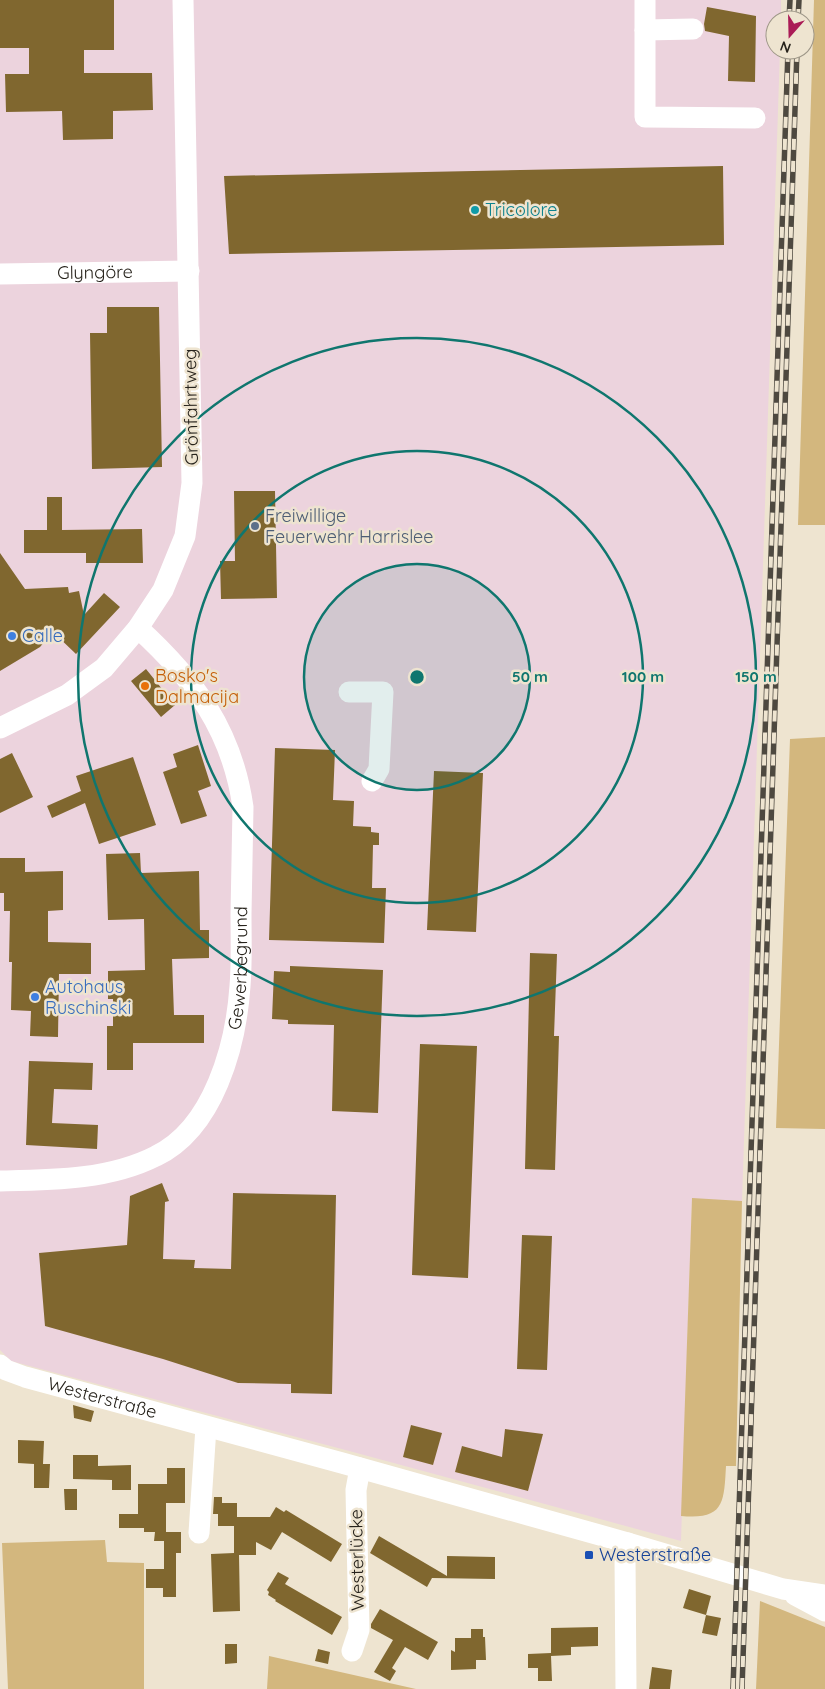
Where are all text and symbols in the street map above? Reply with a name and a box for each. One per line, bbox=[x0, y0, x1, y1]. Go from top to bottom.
north arrow bbox=[765, 10, 815, 60]
text: N bbox=[778, 37, 793, 57]
place label: Tricolore bbox=[485, 198, 557, 221]
marker: Tricolore bbox=[469, 204, 481, 216]
street label: Glyngöre bbox=[57, 260, 133, 284]
street label: Grönfahrtweg bbox=[178, 348, 203, 466]
place label: Freiwillige Feuerwehr Harrislee bbox=[265, 504, 433, 548]
marker: Freiwillige Feuerwehr Harrislee bbox=[249, 520, 261, 532]
place label: Calle bbox=[22, 624, 63, 647]
marker: Calle bbox=[6, 630, 18, 642]
place label: Bosko's Dalmacija bbox=[155, 664, 239, 708]
text: 50 m bbox=[512, 667, 548, 686]
text: 100 m bbox=[622, 667, 664, 686]
text: 150 m bbox=[735, 667, 777, 686]
centre of rings bbox=[408, 668, 426, 686]
marker: Bosko's Dalmacija bbox=[139, 680, 151, 692]
street label: Gewerbegrund bbox=[222, 906, 252, 1032]
place label: Autohaus Ruschinski bbox=[45, 975, 131, 1019]
marker: Autohaus Ruschinski bbox=[29, 991, 41, 1003]
street label: Westerstraße bbox=[45, 1372, 159, 1423]
street label: Westerlücke bbox=[344, 1509, 369, 1611]
place label: Westerstraße bbox=[599, 1543, 711, 1566]
marker: Westerstraße bbox=[583, 1549, 595, 1561]

